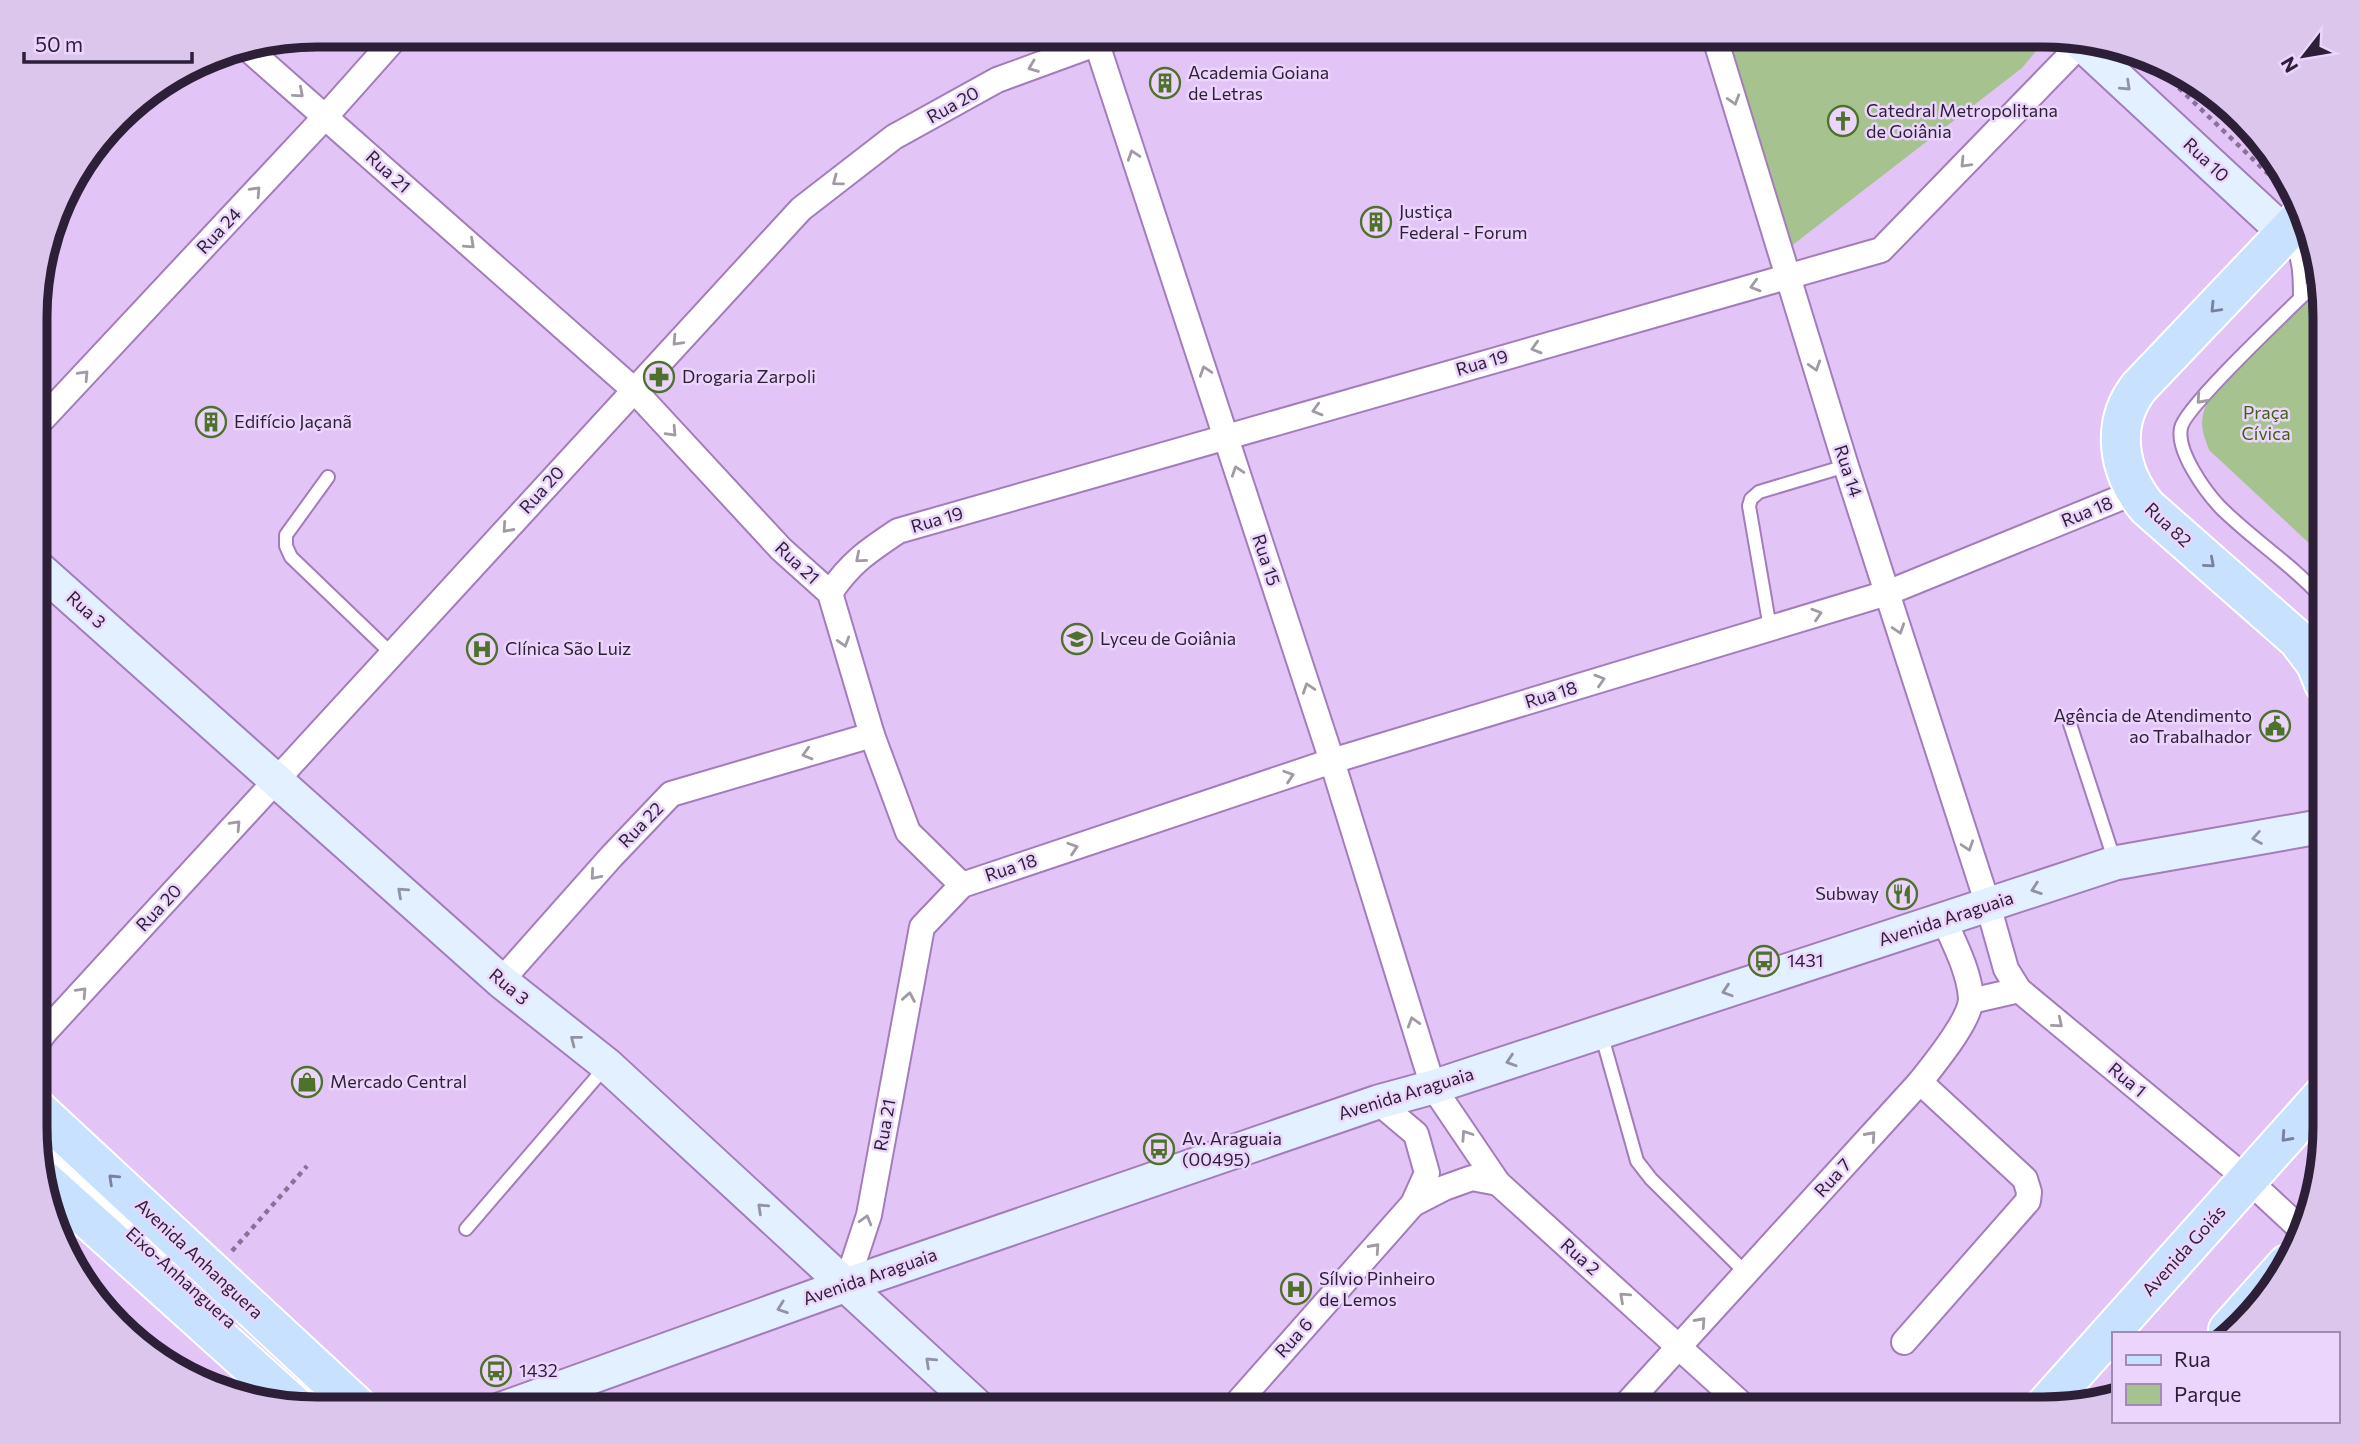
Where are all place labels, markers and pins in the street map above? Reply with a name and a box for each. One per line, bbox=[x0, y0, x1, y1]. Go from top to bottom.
place label: Academia Goiana de Letras bbox=[1188, 61, 1329, 104]
building icon: Academia Goiana de Letras bbox=[1148, 66, 1182, 100]
place label: Catedral Metropolitana de Goiânia bbox=[1866, 99, 2058, 142]
church icon: Catedral Metropolitana de Goiânia bbox=[1826, 104, 1860, 138]
place label: Justiça Federal - Forum bbox=[1399, 200, 1527, 243]
building icon: Justiça Federal - Forum bbox=[1359, 205, 1393, 239]
pharmacy icon: Drogaria Zarpoli bbox=[642, 360, 676, 394]
place label: Drogaria Zarpoli bbox=[682, 365, 816, 387]
building icon: Edifício Jaçanã bbox=[194, 405, 228, 439]
place label: Edifício Jaçanã bbox=[234, 410, 352, 432]
school or university icon: Lyceu de Goiânia bbox=[1060, 622, 1094, 656]
place label: Lyceu de Goiânia bbox=[1100, 627, 1236, 649]
hospital icon: Clínica São Luiz bbox=[465, 632, 499, 666]
place label: Clínica São Luiz bbox=[505, 637, 631, 659]
place label: Agência de Atendimento ao Trabalhador bbox=[2054, 704, 2252, 747]
public building icon: Agência de Atendimento ao Trabalhador bbox=[2258, 709, 2292, 743]
restaurant icon: Subway bbox=[1885, 877, 1919, 911]
place label: Subway bbox=[1815, 882, 1879, 904]
bus stop icon: 1431 bbox=[1747, 944, 1781, 978]
place label: 1431 bbox=[1787, 949, 1823, 971]
shop icon: Mercado Central bbox=[290, 1065, 324, 1099]
place label: Mercado Central bbox=[330, 1070, 467, 1092]
place label: Av. Araguaia (00495) bbox=[1182, 1127, 1282, 1170]
bus stop icon: Av. Araguaia (00495) bbox=[1142, 1132, 1176, 1166]
place label: Sílvio Pinheiro de Lemos bbox=[1319, 1267, 1435, 1310]
hospital icon: Sílvio Pinheiro de Lemos bbox=[1279, 1272, 1313, 1306]
bus stop icon: 1432 bbox=[479, 1354, 513, 1388]
place label: 1432 bbox=[519, 1359, 558, 1381]

